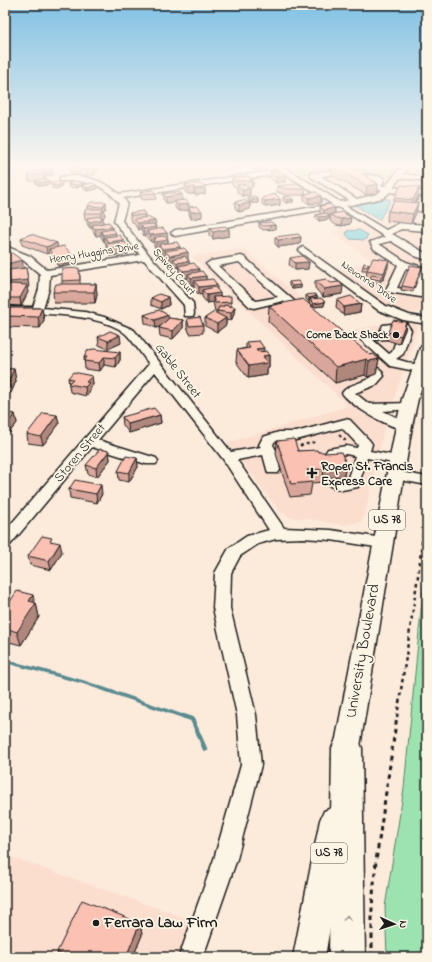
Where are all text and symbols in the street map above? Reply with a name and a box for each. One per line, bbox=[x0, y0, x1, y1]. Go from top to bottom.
street label: Henry Huggins Drive bbox=[48, 238, 140, 269]
street label: Spivey Court bbox=[148, 245, 199, 300]
street label: Nevonna Drive bbox=[338, 257, 400, 307]
place label: Come Back Shack bbox=[306, 327, 389, 343]
marker: Come Back Shack bbox=[391, 330, 401, 340]
street label: Gable Street bbox=[150, 339, 206, 403]
street label: Storen Street bbox=[50, 419, 111, 487]
place label: Roper St. Francis Express Care bbox=[320, 457, 414, 491]
marker: Roper St. Francis Express Care bbox=[306, 467, 318, 479]
road number: US 78 bbox=[369, 510, 405, 530]
street label: University Boulevard bbox=[339, 582, 387, 720]
road number: US 78 bbox=[311, 843, 347, 863]
north arrow bbox=[374, 904, 414, 944]
place label: Ferrara Law Firm bbox=[103, 911, 218, 935]
one-way arrow bbox=[343, 915, 351, 921]
marker: Ferrara Law Firm bbox=[91, 918, 101, 928]
text: N bbox=[395, 920, 411, 929]

